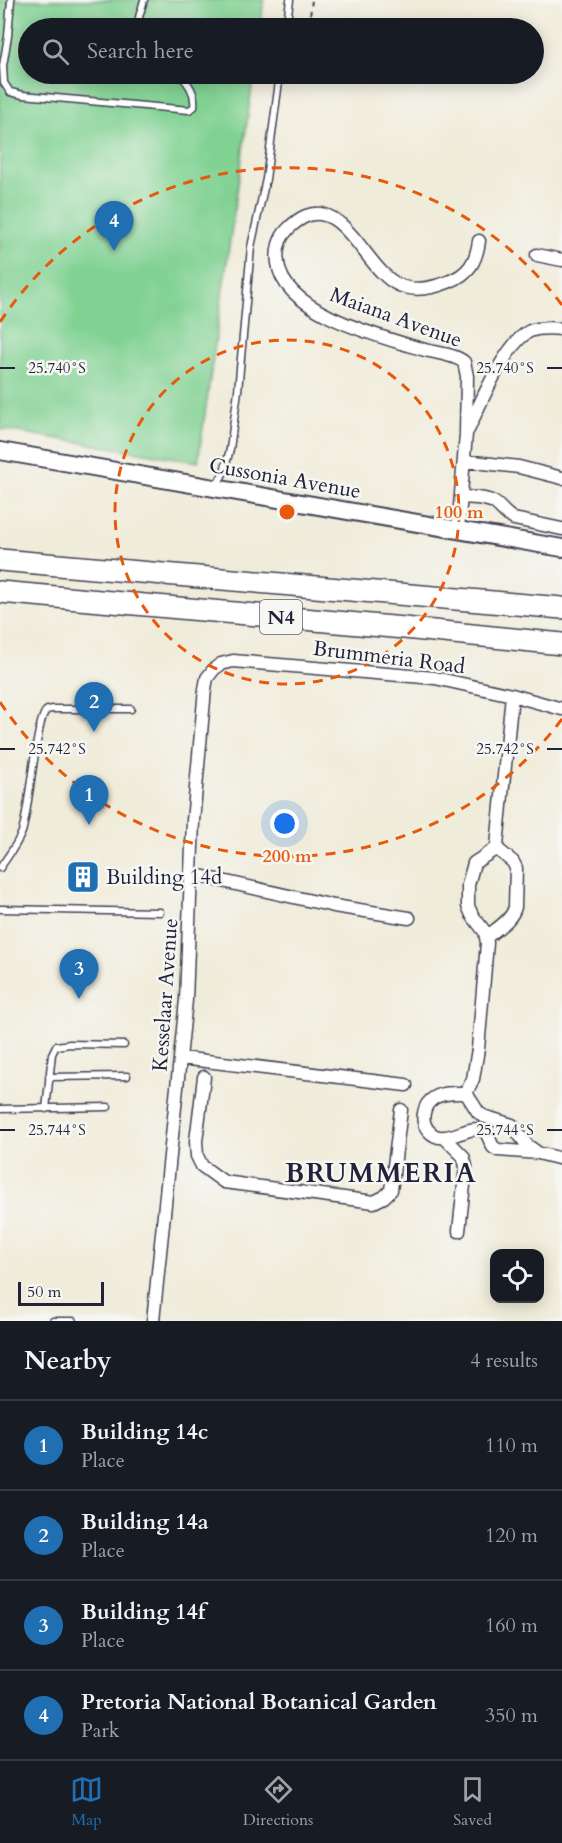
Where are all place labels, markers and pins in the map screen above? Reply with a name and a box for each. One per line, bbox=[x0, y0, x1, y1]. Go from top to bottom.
pin: 4 bbox=[94, 202, 134, 251]
centre of rings bbox=[277, 502, 297, 522]
pin: 2 bbox=[74, 682, 113, 732]
pin: 1 bbox=[70, 776, 109, 825]
building icon: Building 14d bbox=[65, 859, 101, 895]
place label: Building 14d bbox=[106, 863, 222, 892]
pin: 3 bbox=[60, 950, 98, 999]

